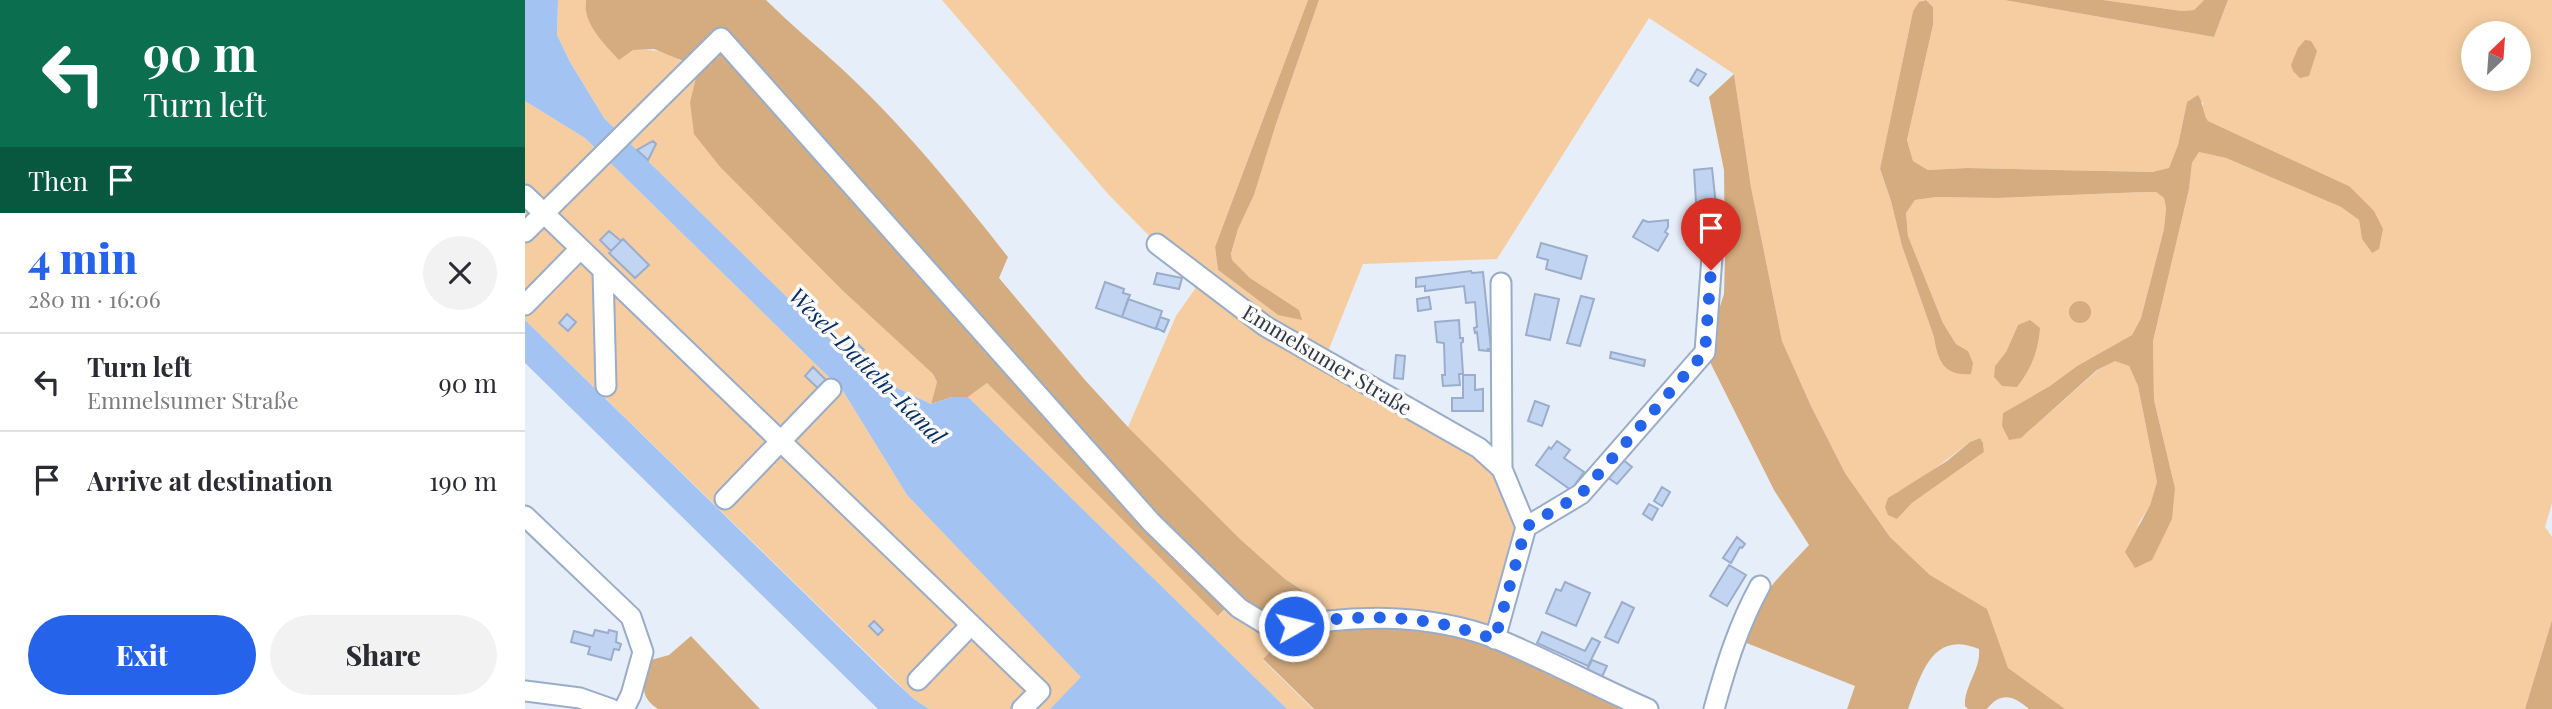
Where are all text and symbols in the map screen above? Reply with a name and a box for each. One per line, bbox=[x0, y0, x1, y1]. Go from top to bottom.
text: 90 m bbox=[143, 19, 257, 84]
north arrow bbox=[2461, 21, 2531, 91]
map controls bbox=[2461, 21, 2531, 91]
icon: left bbox=[28, 28, 119, 119]
text: Turn left bbox=[143, 82, 267, 125]
icon: arrive bbox=[102, 161, 140, 199]
text: Then bbox=[28, 163, 88, 198]
pin bbox=[1681, 198, 1741, 270]
icon: arrive bbox=[1692, 209, 1730, 247]
text: 4 min bbox=[28, 229, 137, 285]
button: close bbox=[423, 236, 497, 310]
water label: Wesel-Datteln-Kanal bbox=[783, 280, 954, 451]
text: 280 m · 16:06 bbox=[28, 283, 161, 314]
street label: Emmelsumer Straße bbox=[1238, 297, 1418, 421]
text: Turn left bbox=[87, 349, 192, 384]
icon: left bbox=[28, 363, 66, 401]
text: 90 m bbox=[439, 365, 497, 400]
text: Emmelsumer Straße bbox=[87, 384, 299, 415]
icon: arrive bbox=[28, 461, 66, 499]
text: Arrive at destination bbox=[87, 463, 333, 498]
text: 190 m bbox=[429, 463, 497, 498]
position arrow bbox=[1257, 589, 1331, 663]
button: Exit bbox=[28, 615, 256, 695]
button: Share bbox=[270, 615, 497, 695]

